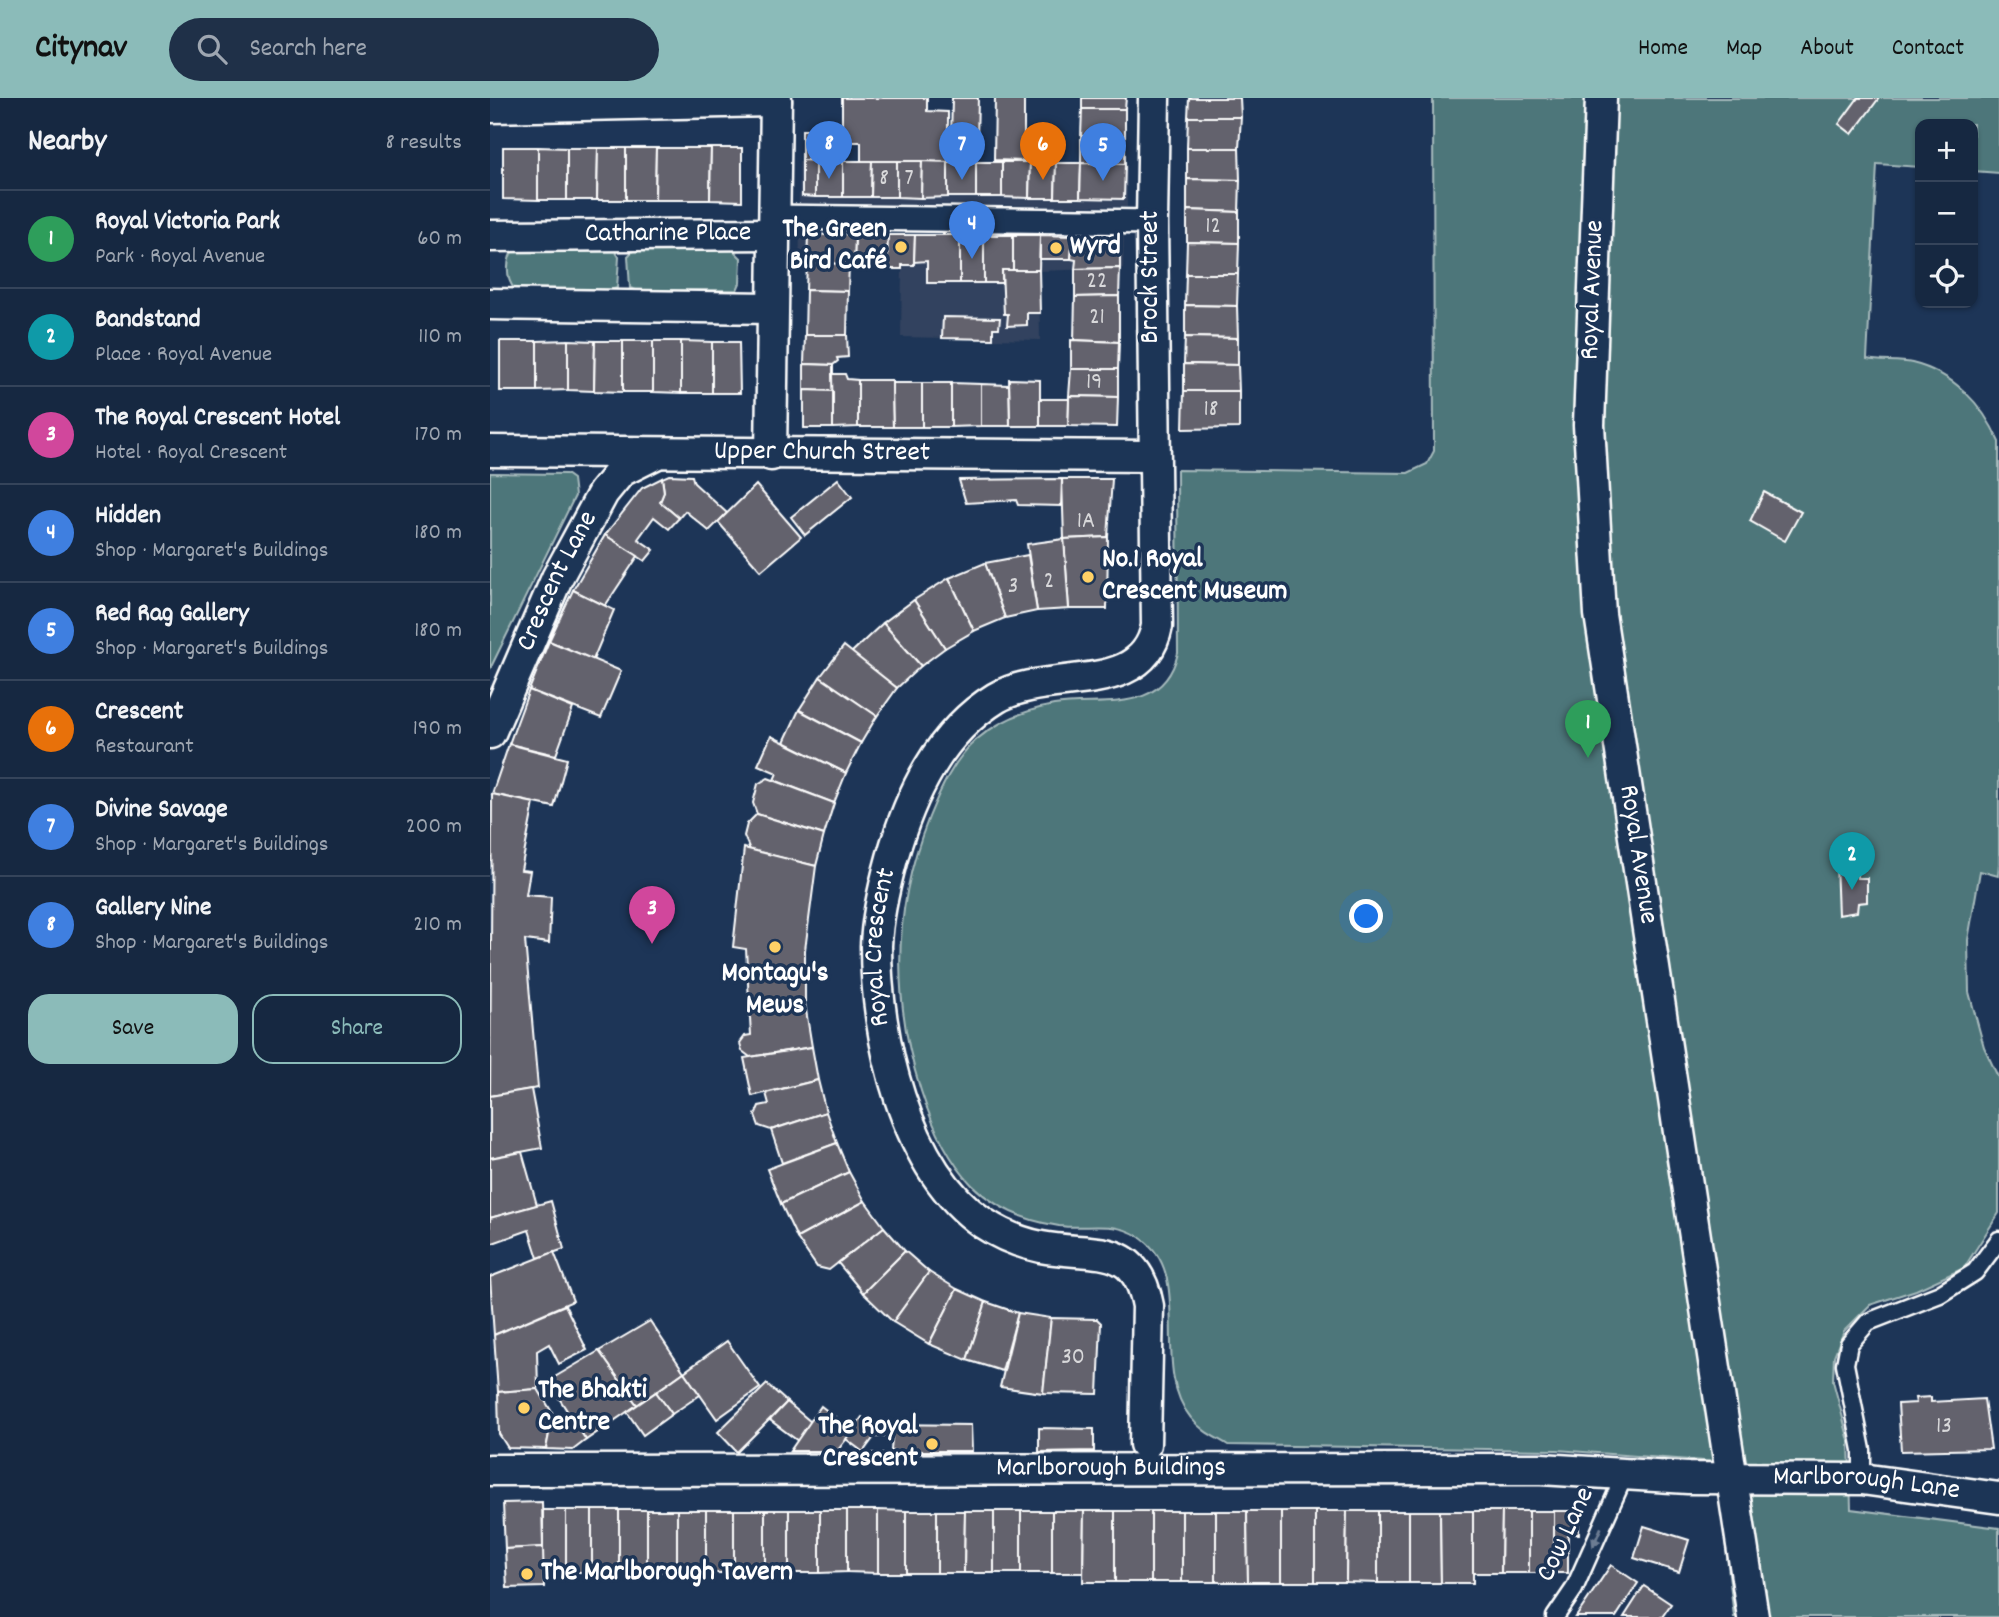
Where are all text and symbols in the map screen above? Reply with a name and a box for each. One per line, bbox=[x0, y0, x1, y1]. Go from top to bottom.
search box bbox=[169, 18, 659, 81]
text: Citynav bbox=[35, 26, 127, 73]
icon: search bbox=[193, 30, 231, 68]
text: Search here bbox=[249, 31, 367, 68]
text: Home bbox=[1638, 32, 1688, 66]
text: Map bbox=[1726, 32, 1762, 66]
text: About bbox=[1800, 32, 1854, 66]
text: Contact bbox=[1892, 32, 1964, 66]
map controls bbox=[1915, 119, 1978, 308]
button: + bbox=[1915, 119, 1978, 182]
pin: 8 bbox=[806, 121, 852, 179]
text: Nearby bbox=[28, 122, 106, 165]
pin: 7 bbox=[939, 122, 985, 180]
pin: 6 bbox=[1020, 122, 1066, 180]
pin: 5 bbox=[1080, 123, 1126, 181]
text: 8 results bbox=[386, 127, 462, 160]
house number: 8 bbox=[879, 162, 889, 196]
house number: 7 bbox=[904, 162, 914, 196]
button: − bbox=[1915, 182, 1978, 245]
pin: 4 bbox=[949, 201, 995, 259]
text: Royal Victoria Park bbox=[95, 204, 280, 241]
street label: Brock Street bbox=[1132, 210, 1172, 344]
house number: 12 bbox=[1205, 210, 1221, 244]
place label: The Green Bird Café bbox=[782, 211, 887, 283]
street label: Catharine Place bbox=[585, 214, 751, 255]
street label: Royal Avenue bbox=[1572, 219, 1616, 361]
text: 1 bbox=[48, 223, 54, 256]
text: 60 m bbox=[417, 223, 462, 256]
place label: Wyrd bbox=[1070, 228, 1121, 268]
marker: The Green Bird Café bbox=[893, 239, 909, 255]
marker: Wyrd bbox=[1048, 240, 1064, 256]
text: Park · Royal Avenue bbox=[95, 241, 265, 274]
button: locate bbox=[1915, 245, 1978, 308]
house number: 22 bbox=[1087, 265, 1107, 299]
house number: 21 bbox=[1089, 301, 1105, 335]
text: Bandstand bbox=[95, 302, 201, 339]
text: 2 bbox=[46, 321, 56, 354]
text: 110 m bbox=[418, 321, 462, 354]
text: Place · Royal Avenue bbox=[95, 339, 272, 372]
house number: 19 bbox=[1086, 366, 1102, 400]
house number: 18 bbox=[1204, 393, 1218, 427]
text: The Royal Crescent Hotel bbox=[95, 400, 340, 437]
text: 3 bbox=[46, 419, 56, 452]
text: 170 m bbox=[415, 419, 462, 452]
street label: Upper Church Street bbox=[714, 433, 930, 474]
text: Hotel · Royal Crescent bbox=[95, 437, 287, 470]
text: Hidden bbox=[95, 498, 161, 535]
street label: Crescent Lane bbox=[507, 504, 609, 658]
house number: 1A bbox=[1077, 505, 1095, 539]
text: 4 bbox=[46, 517, 56, 550]
text: 180 m bbox=[414, 517, 462, 550]
text: Shop · Margaret's Buildings bbox=[95, 535, 328, 568]
place label: No.1 Royal Crescent Museum bbox=[1102, 541, 1287, 613]
house number: 2 bbox=[1044, 565, 1054, 599]
marker: No.1 Royal Crescent Museum bbox=[1080, 569, 1096, 585]
house number: 3 bbox=[1008, 570, 1018, 604]
text: Red Rag Gallery bbox=[95, 596, 249, 633]
text: 5 bbox=[46, 615, 56, 648]
text: 180 m bbox=[414, 615, 462, 648]
text: Shop · Margaret's Buildings bbox=[95, 633, 328, 666]
text: Crescent bbox=[95, 694, 183, 731]
pin: 1 bbox=[1565, 700, 1611, 758]
text: 6 bbox=[45, 713, 57, 746]
text: 190 m bbox=[413, 713, 462, 746]
text: Restaurant bbox=[95, 731, 194, 764]
street label: Royal Avenue bbox=[1606, 782, 1667, 927]
text: Divine Savage bbox=[95, 792, 228, 829]
text: 7 bbox=[47, 811, 55, 844]
text: 200 m bbox=[406, 811, 462, 844]
text: Shop · Margaret's Buildings bbox=[95, 829, 328, 862]
pin: 2 bbox=[1829, 832, 1875, 890]
street label: Royal Crescent bbox=[856, 864, 908, 1029]
pin: 3 bbox=[629, 886, 675, 944]
text: Gallery Nine bbox=[95, 890, 211, 927]
your location bbox=[1349, 899, 1383, 933]
text: 8 bbox=[46, 909, 56, 942]
text: 210 m bbox=[413, 909, 462, 942]
text: Shop · Margaret's Buildings bbox=[95, 927, 328, 960]
marker: Montagu's Mews bbox=[767, 939, 783, 955]
place label: Montagu's Mews bbox=[722, 955, 829, 1027]
button: Save bbox=[28, 994, 238, 1064]
button: Share bbox=[252, 994, 462, 1064]
house number: 30 bbox=[1061, 1341, 1085, 1375]
place label: The Bhakti Centre bbox=[538, 1372, 647, 1444]
marker: The Bhakti Centre bbox=[516, 1400, 532, 1416]
place label: The Royal Crescent bbox=[818, 1408, 919, 1480]
house number: 13 bbox=[1936, 1410, 1952, 1444]
marker: The Royal Crescent bbox=[924, 1436, 940, 1452]
street label: Marlborough Buildings bbox=[996, 1449, 1226, 1490]
street label: Marlborough Lane bbox=[1773, 1458, 1962, 1512]
street label: Cow Lane bbox=[1528, 1481, 1606, 1589]
one-way arrow bbox=[1591, 1526, 1602, 1547]
place label: The Marlborough Tavern bbox=[541, 1554, 793, 1594]
marker: The Marlborough Tavern bbox=[519, 1566, 535, 1582]

